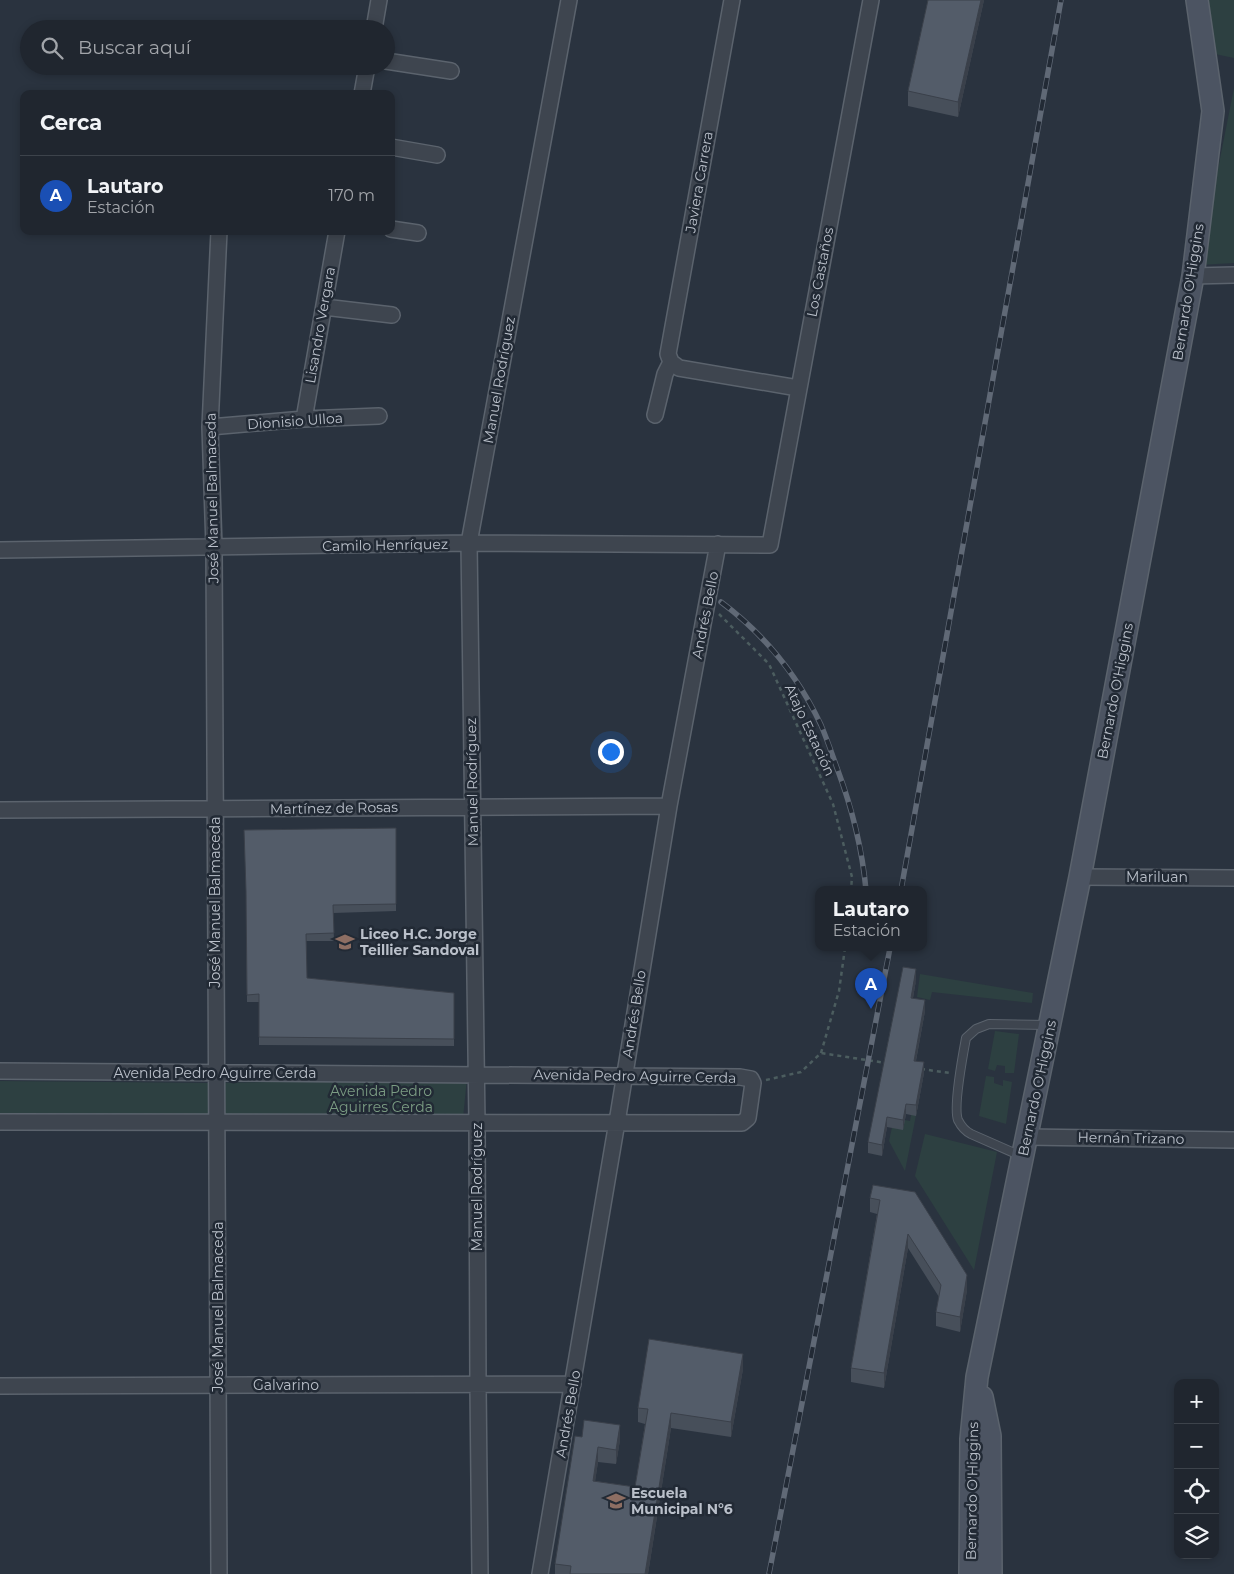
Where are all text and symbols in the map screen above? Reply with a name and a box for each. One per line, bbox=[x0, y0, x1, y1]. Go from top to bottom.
search box bbox=[20, 20, 395, 75]
icon: search bbox=[38, 34, 66, 62]
text: Buscar aquí bbox=[78, 36, 191, 59]
text: Cerca bbox=[40, 110, 102, 135]
street label: Javiera Carrera bbox=[681, 130, 717, 235]
text: Lautaro bbox=[87, 175, 163, 198]
text: A bbox=[50, 186, 62, 205]
text: 170 m bbox=[328, 186, 375, 205]
text: Estación bbox=[87, 198, 155, 217]
street label: Bernardo O'Higgins bbox=[1168, 222, 1208, 362]
street label: Los Castaños bbox=[802, 225, 838, 318]
street label: Lisandro Vergara bbox=[301, 265, 339, 385]
street label: Manuel Rodríguez bbox=[479, 315, 519, 445]
street label: Dionisio Ulloa bbox=[246, 409, 344, 433]
street label: José Manuel Balmaceda bbox=[202, 412, 223, 585]
street label: Camilo Henríquez bbox=[322, 535, 448, 555]
street label: Andrés Bello bbox=[688, 570, 722, 660]
street label: Bernardo O'Higgins bbox=[1093, 621, 1137, 761]
street label: Atajo Estación bbox=[781, 681, 839, 779]
street label: Manuel Rodríguez bbox=[462, 718, 482, 846]
your location bbox=[598, 739, 624, 765]
street label: Martínez de Rosas bbox=[270, 798, 398, 818]
street label: José Manuel Balmaceda bbox=[206, 817, 224, 988]
street label: Mariluan bbox=[1126, 868, 1188, 886]
popup bbox=[815, 886, 927, 951]
text: Lautaro bbox=[833, 898, 909, 921]
text: Estación bbox=[833, 921, 901, 940]
place label: Liceo H.C. Jorge Teillier Sandoval bbox=[360, 925, 479, 959]
school or university icon: Liceo H.C. Jorge Teillier Sandoval bbox=[334, 931, 356, 953]
pin: A bbox=[855, 968, 887, 1009]
street label: Andrés Bello bbox=[618, 969, 650, 1059]
street label: Bernardo O'Higgins bbox=[1014, 1018, 1060, 1158]
street label: Avenida Pedro Aguirre Cerda bbox=[114, 1064, 316, 1082]
street label: Avenida Pedro Aguirre Cerda bbox=[533, 1065, 737, 1087]
park label: Avenida Pedro Aguirres Cerda bbox=[329, 1082, 433, 1116]
street label: Manuel Rodríguez bbox=[468, 1123, 486, 1251]
street label: Hernán Trizano bbox=[1077, 1128, 1185, 1148]
street label: José Manuel Balmaceda bbox=[209, 1222, 227, 1393]
street label: Andrés Bello bbox=[551, 1369, 585, 1459]
street label: Galvarino bbox=[253, 1376, 319, 1394]
map controls bbox=[1174, 1379, 1219, 1559]
button: + bbox=[1174, 1379, 1219, 1424]
street label: Bernardo O'Higgins bbox=[962, 1422, 982, 1560]
button: − bbox=[1174, 1424, 1219, 1469]
button: locate bbox=[1174, 1469, 1219, 1514]
place label: Escuela Municipal N°6 bbox=[631, 1484, 733, 1518]
school or university icon: Escuela Municipal N°6 bbox=[605, 1490, 627, 1512]
button: layers bbox=[1174, 1514, 1219, 1559]

